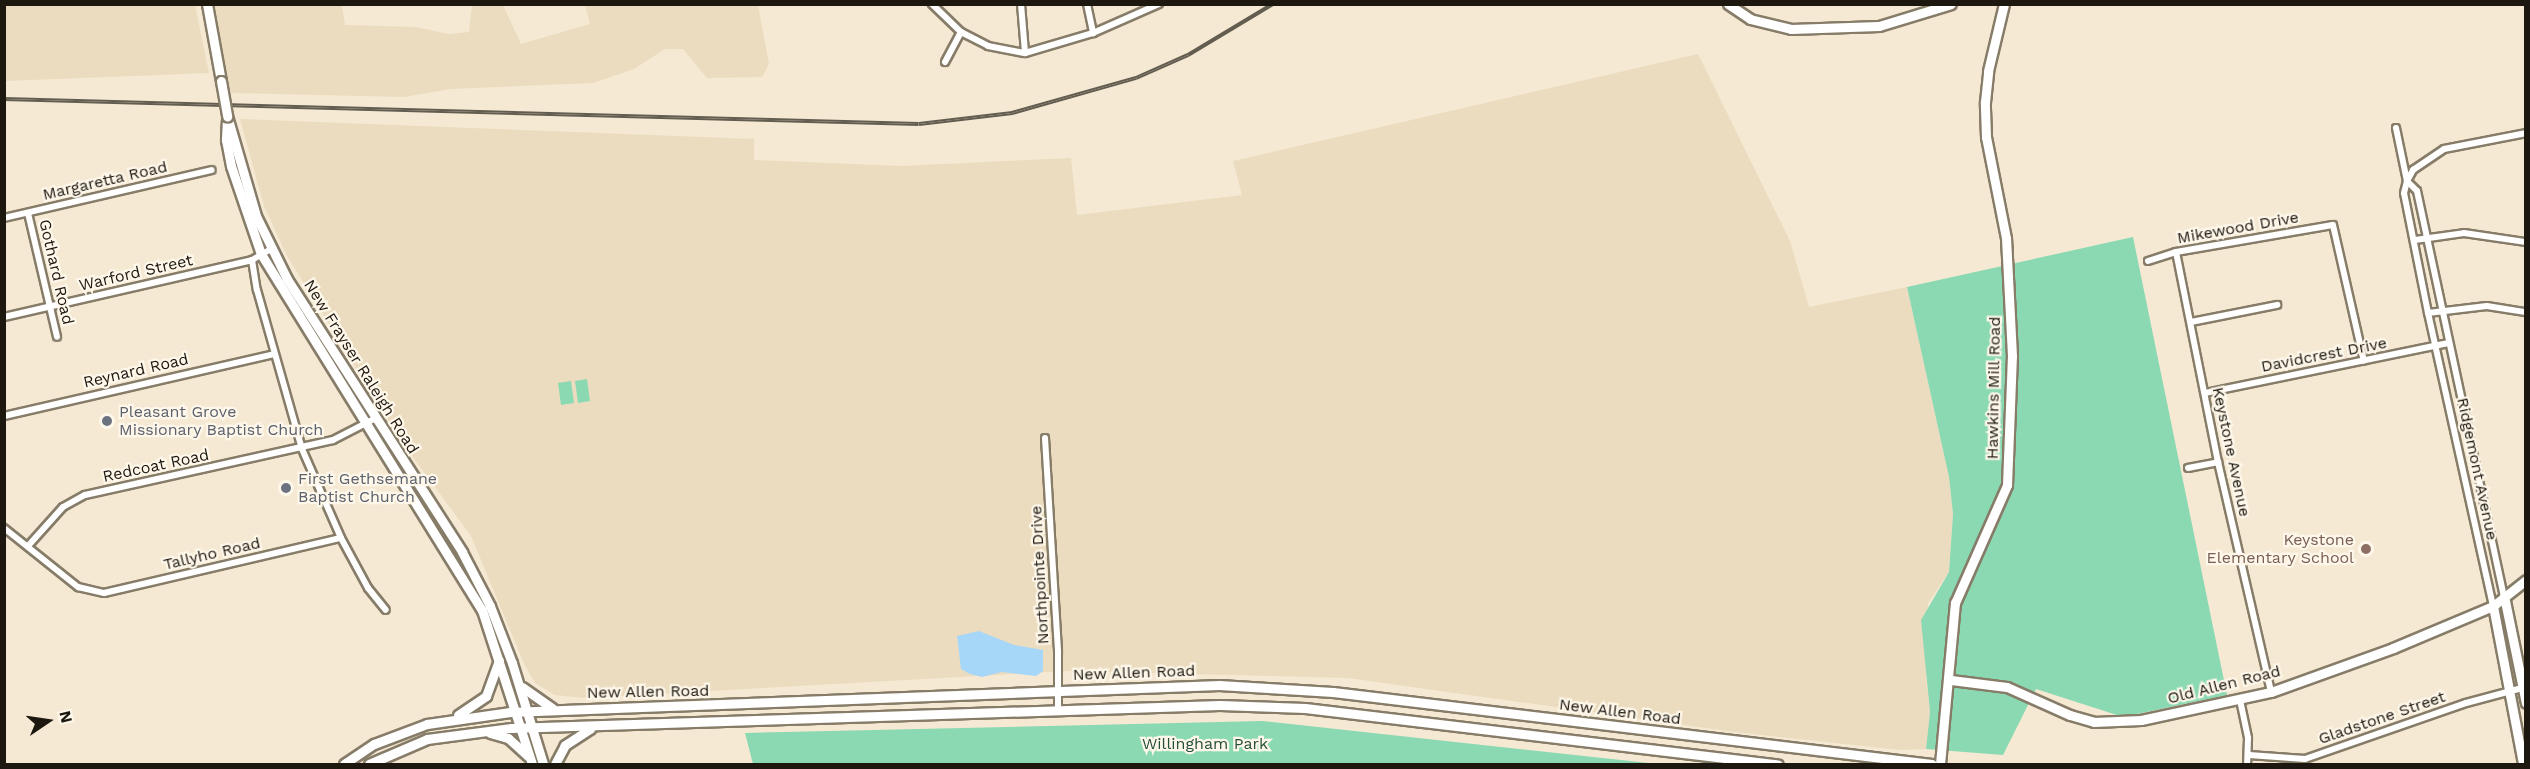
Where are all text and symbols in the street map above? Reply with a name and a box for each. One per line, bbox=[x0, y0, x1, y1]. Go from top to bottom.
street label: Margaretta Road bbox=[41, 157, 169, 205]
street label: Mikewood Drive bbox=[2176, 208, 2300, 248]
street label: Gothard Road bbox=[35, 217, 77, 327]
street label: Warford Street bbox=[77, 251, 195, 295]
street label: New Frayser Raleigh Road bbox=[299, 276, 423, 458]
street label: Hawkins Mill Road bbox=[1983, 316, 2005, 460]
street label: Davidcrest Drive bbox=[2259, 333, 2389, 377]
street label: Reynard Road bbox=[82, 350, 190, 392]
street label: Keystone Avenue bbox=[2208, 385, 2254, 519]
street label: Ridgemont Avenue bbox=[2452, 396, 2502, 542]
place label: Pleasant Grove Missionary Baptist Church bbox=[119, 402, 324, 440]
marker: Pleasant Grove Missionary Baptist Church bbox=[100, 414, 114, 428]
street label: Redcoat Road bbox=[101, 445, 211, 487]
place label: First Gethsemane Baptist Church bbox=[298, 469, 437, 507]
marker: First Gethsemane Baptist Church bbox=[279, 481, 293, 495]
street label: Northpointe Drive bbox=[1027, 505, 1053, 645]
place label: Keystone Elementary School bbox=[2206, 530, 2354, 568]
street label: Tallyho Road bbox=[162, 534, 262, 574]
marker: Keystone Elementary School bbox=[2359, 542, 2373, 556]
street label: New Allen Road bbox=[1072, 661, 1196, 685]
street label: Old Allen Road bbox=[2165, 662, 2283, 708]
street label: New Allen Road bbox=[586, 681, 710, 703]
street label: Gladstone Street bbox=[2316, 687, 2448, 749]
north arrow bbox=[18, 691, 78, 751]
street label: New Allen Road bbox=[1558, 695, 1682, 729]
text: N bbox=[55, 709, 77, 725]
park label: Willingham Park bbox=[1142, 734, 1268, 754]

